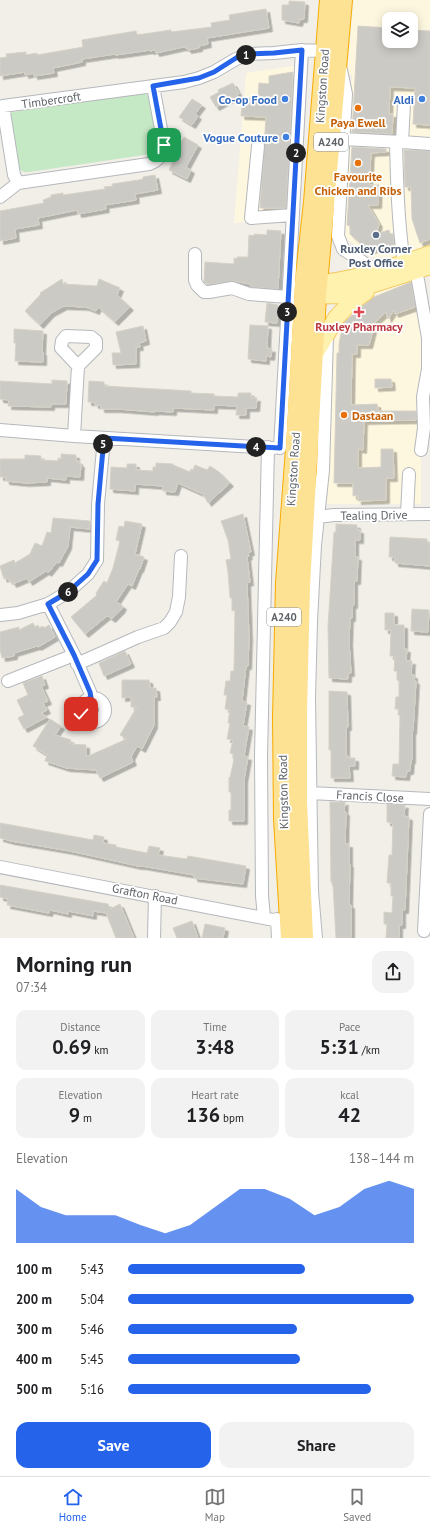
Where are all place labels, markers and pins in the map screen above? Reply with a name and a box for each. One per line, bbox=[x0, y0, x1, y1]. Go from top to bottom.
pin: 1 bbox=[236, 45, 256, 65]
place label: Co-op Food bbox=[219, 92, 277, 107]
place label: Aldi bbox=[394, 92, 414, 107]
marker: Co-op Food bbox=[280, 94, 290, 104]
marker: Aldi bbox=[417, 94, 427, 104]
marker: Paya Ewell bbox=[353, 103, 363, 113]
place label: Paya Ewell bbox=[330, 115, 386, 130]
pin bbox=[147, 128, 181, 162]
place label: Vogue Couture bbox=[202, 130, 278, 145]
marker: Vogue Couture bbox=[281, 132, 291, 142]
pin: 2 bbox=[286, 143, 306, 163]
marker: Favourite Chicken and Ribs bbox=[353, 158, 363, 168]
place label: Favourite Chicken and Ribs bbox=[314, 169, 402, 198]
marker: Ruxley Corner Post Office bbox=[371, 230, 381, 240]
place label: Ruxley Corner Post Office bbox=[340, 241, 412, 270]
pin: 3 bbox=[277, 302, 297, 322]
marker: Ruxley Pharmacy bbox=[354, 307, 364, 317]
place label: Ruxley Pharmacy bbox=[315, 319, 403, 334]
place label: Dastaan bbox=[352, 408, 393, 423]
marker: Dastaan bbox=[339, 410, 349, 420]
pin: 5 bbox=[93, 434, 113, 454]
pin: 4 bbox=[246, 437, 266, 457]
pin: 6 bbox=[58, 582, 78, 602]
pin bbox=[64, 697, 98, 731]

